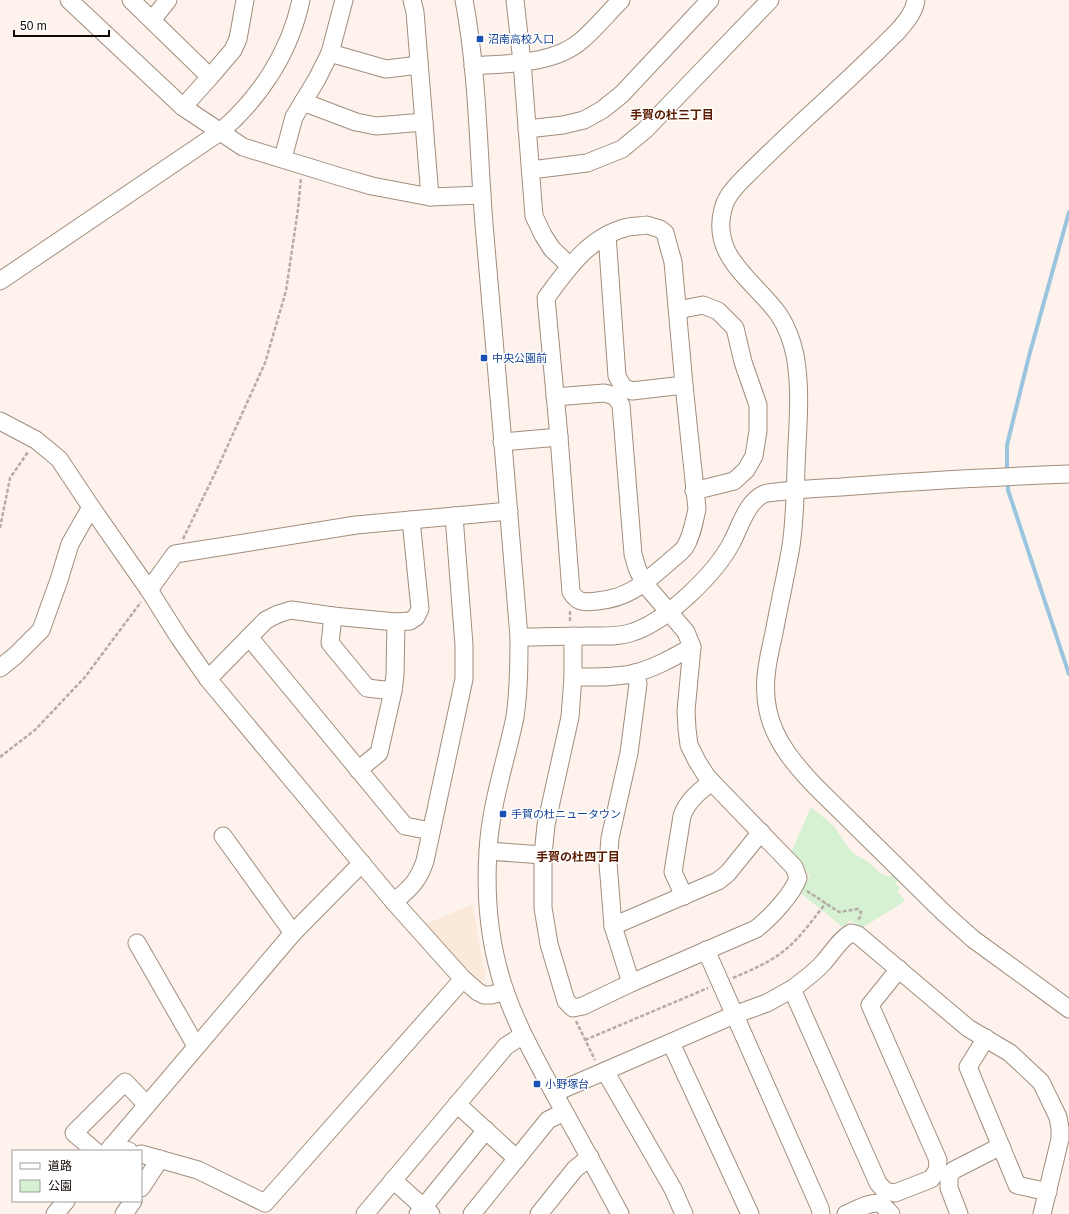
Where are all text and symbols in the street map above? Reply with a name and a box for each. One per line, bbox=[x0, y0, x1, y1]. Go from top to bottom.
scale bar bbox=[14, 12, 109, 38]
text: 50 m bbox=[20, 19, 47, 33]
place label: 沼南高校入口 bbox=[488, 33, 554, 45]
marker: 沼南高校入口 bbox=[475, 34, 485, 44]
district label: 手賀の杜三丁目 bbox=[630, 108, 714, 122]
place label: 中央公園前 bbox=[492, 352, 547, 364]
marker: 中央公園前 bbox=[479, 353, 489, 363]
place label: 手賀の杜ニュータウン bbox=[511, 808, 621, 820]
marker: 手賀の杜ニュータウン bbox=[498, 809, 508, 819]
district label: 手賀の杜四丁目 bbox=[536, 850, 620, 864]
place label: 小野塚台 bbox=[545, 1078, 589, 1090]
marker: 小野塚台 bbox=[532, 1079, 542, 1089]
legend bbox=[12, 1150, 142, 1202]
text: 道路 bbox=[48, 1159, 72, 1173]
text: 公園 bbox=[48, 1179, 72, 1193]

